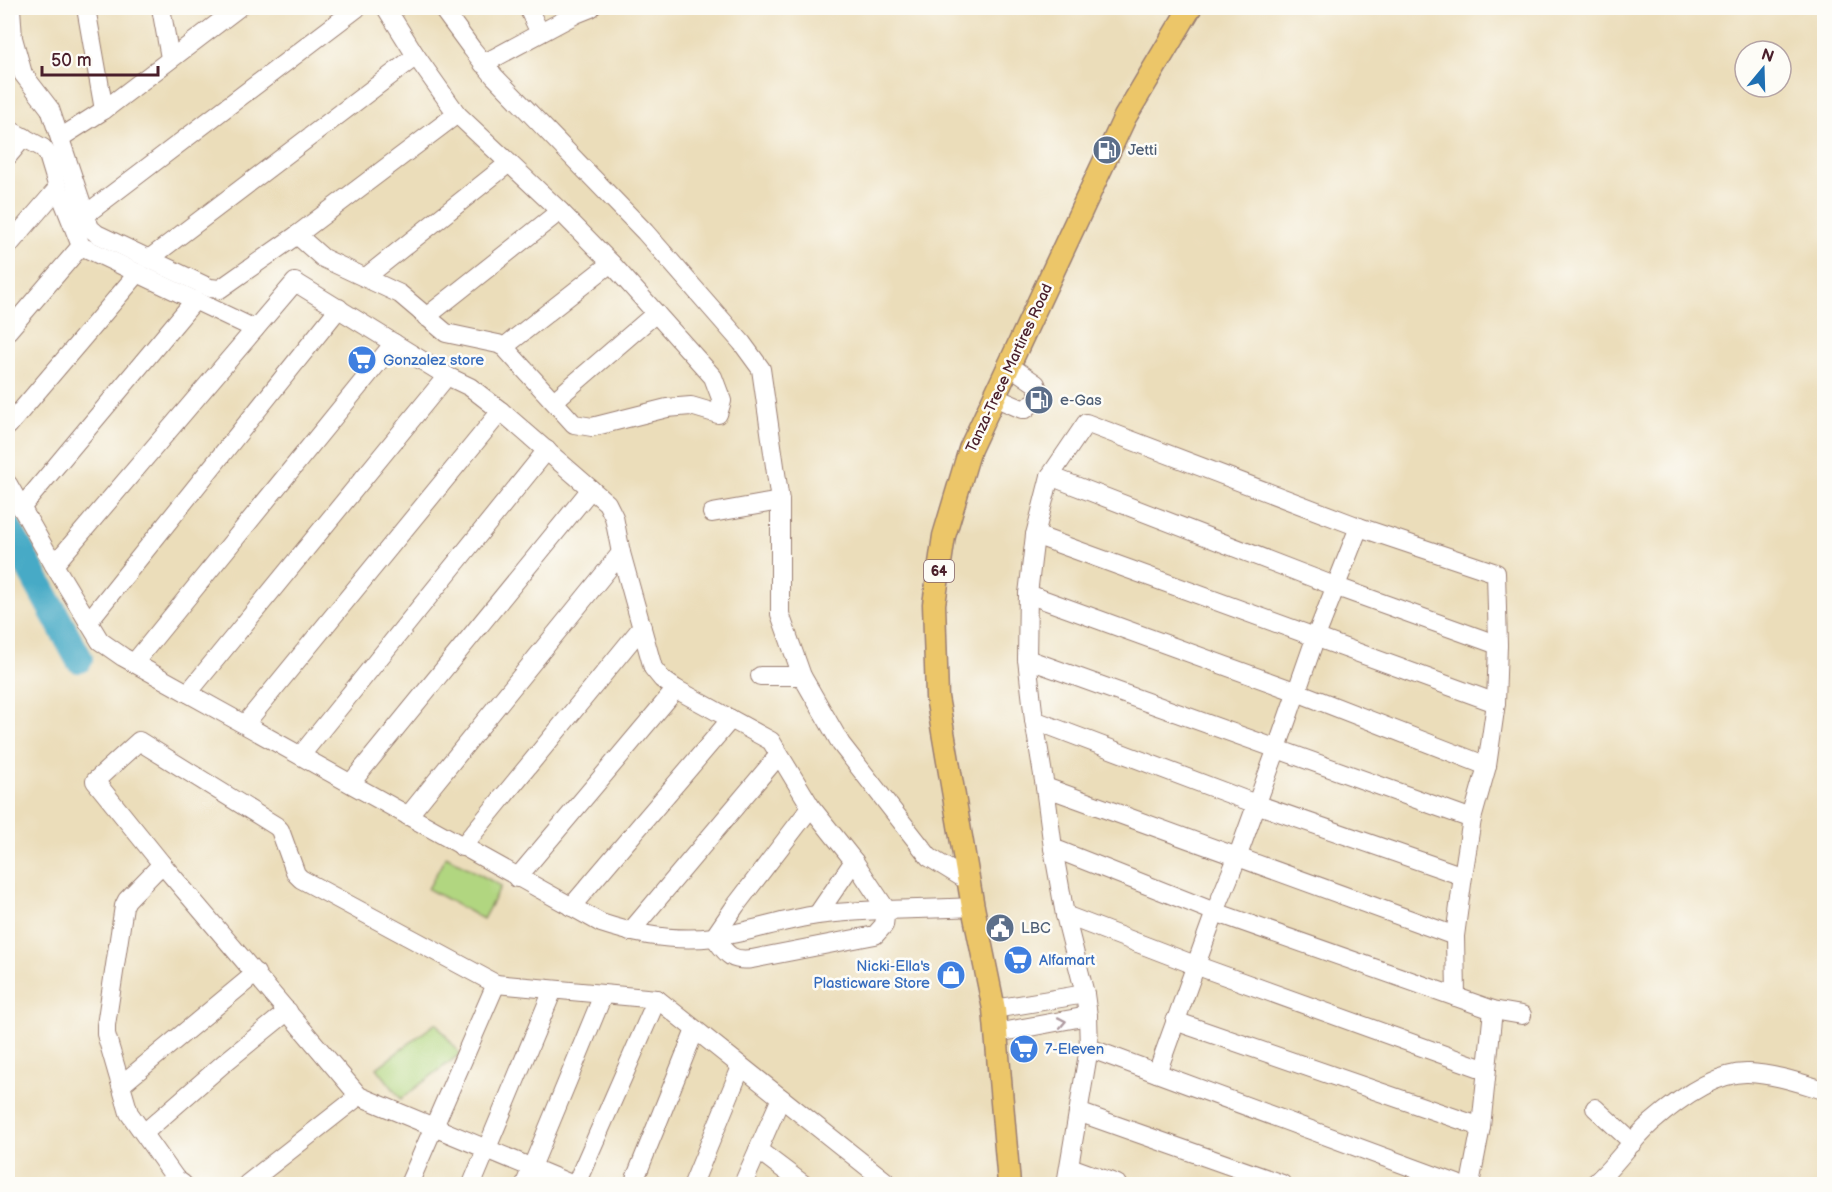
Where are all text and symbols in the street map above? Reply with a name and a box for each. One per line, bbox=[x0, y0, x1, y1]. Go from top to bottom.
scale bar bbox=[42, 39, 158, 77]
north arrow bbox=[1733, 39, 1793, 99]
text: N bbox=[1759, 45, 1776, 67]
text: 50 m bbox=[51, 50, 92, 71]
fuel station icon: Jetti bbox=[1091, 134, 1123, 166]
place label: Jetti bbox=[1128, 141, 1157, 160]
street label: Tanza-Trece Martires Road bbox=[962, 281, 1057, 456]
supermarket icon: Gonzalez store bbox=[346, 344, 378, 376]
place label: Gonzalez store bbox=[383, 351, 484, 370]
fuel station icon: e-Gas bbox=[1023, 384, 1055, 416]
place label: e-Gas bbox=[1060, 391, 1102, 410]
road number: 64 bbox=[924, 560, 954, 582]
public building icon: LBC bbox=[984, 912, 1016, 944]
place label: LBC bbox=[1021, 919, 1051, 938]
supermarket icon: Alfamart bbox=[1002, 944, 1034, 976]
place label: Alfamart bbox=[1039, 951, 1096, 970]
place label: Nicki-Ella's Plasticware Store bbox=[813, 957, 931, 993]
shop icon: Nicki-Ella's Plasticware Store bbox=[935, 959, 967, 991]
one-way arrow bbox=[1057, 1016, 1067, 1029]
supermarket icon: 7-Eleven bbox=[1008, 1033, 1040, 1065]
place label: 7-Eleven bbox=[1045, 1040, 1104, 1059]

